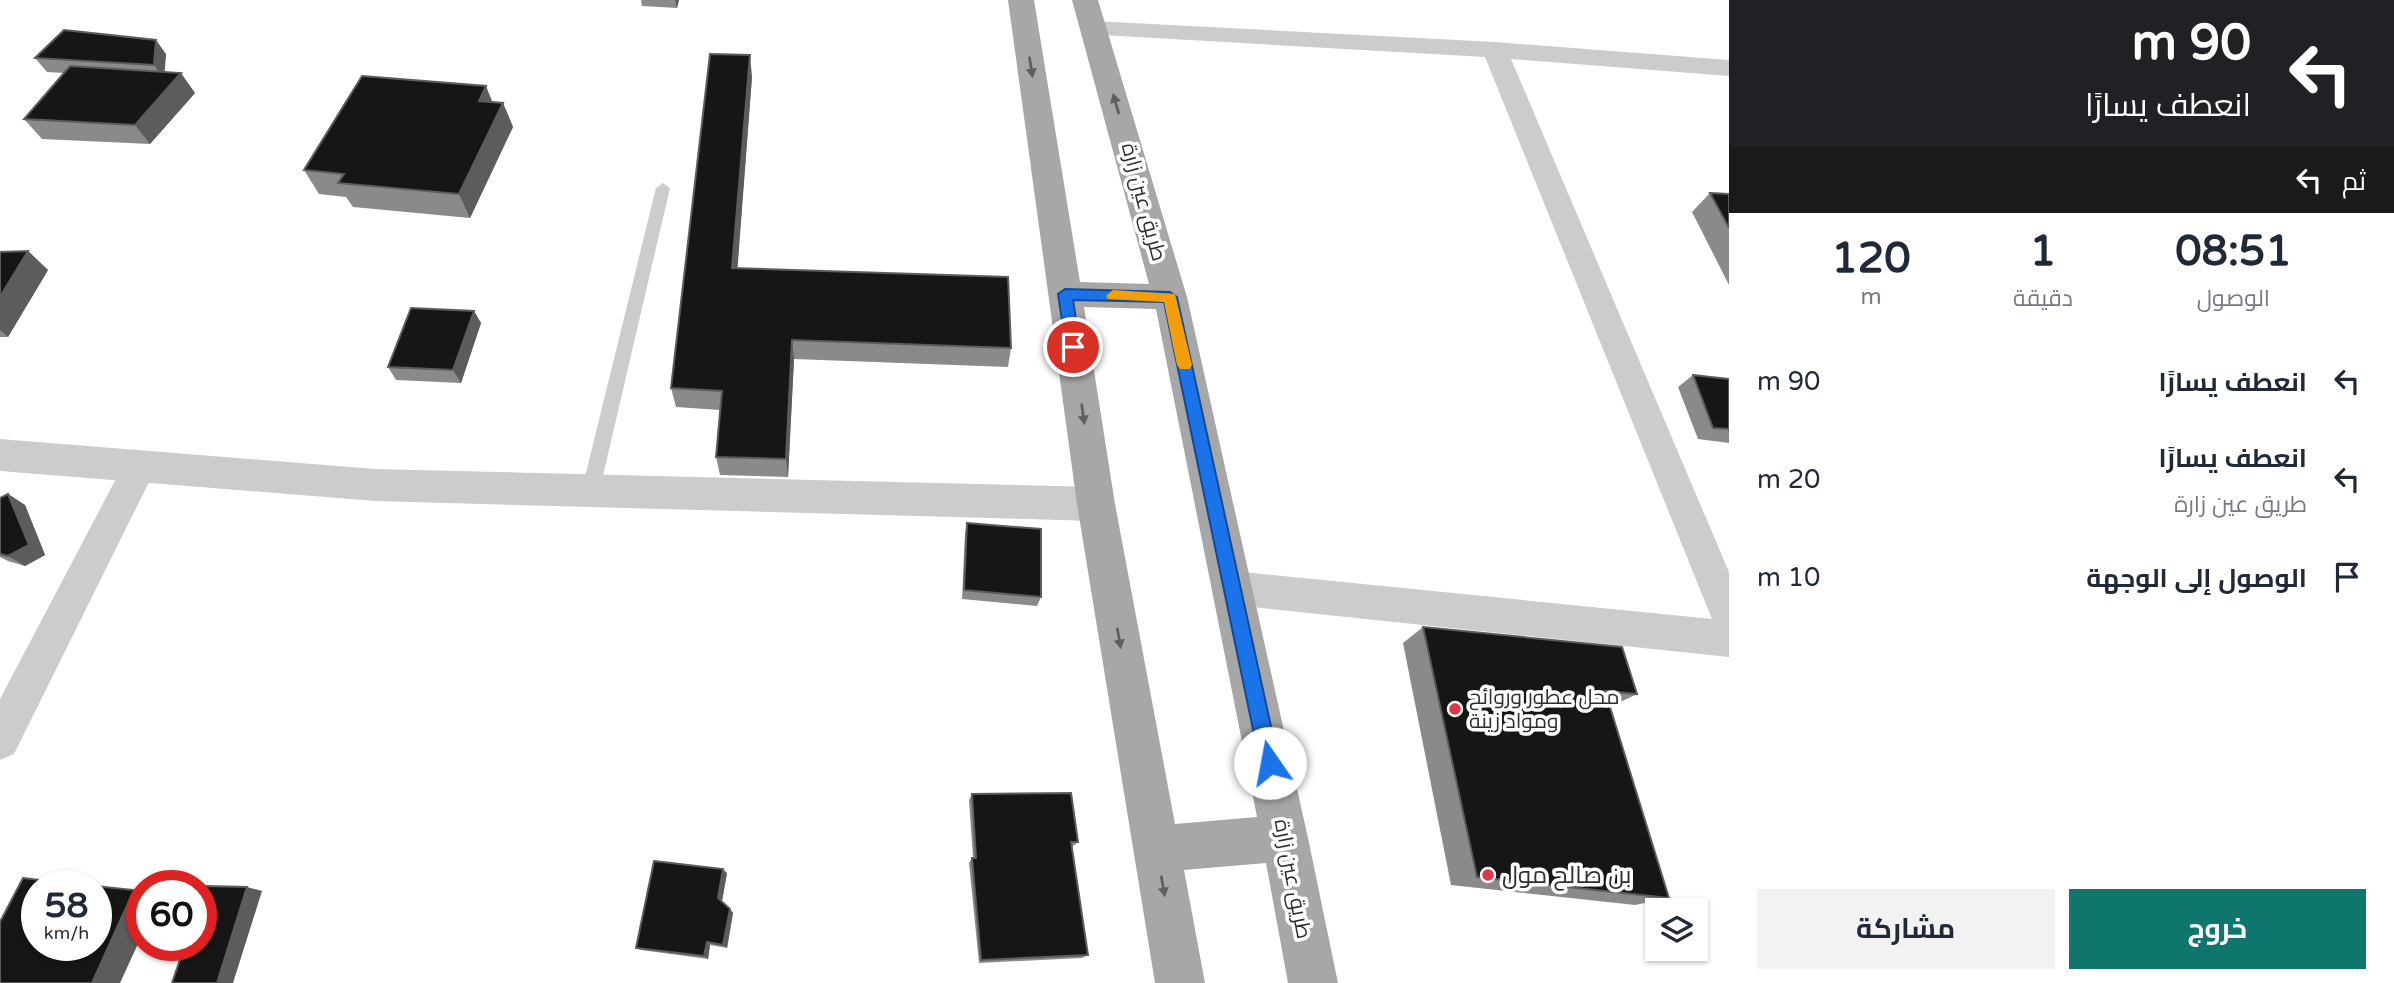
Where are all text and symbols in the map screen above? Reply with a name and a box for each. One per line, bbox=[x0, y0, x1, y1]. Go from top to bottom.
text: 90 m bbox=[2132, 14, 2251, 73]
icon: left bbox=[2275, 28, 2366, 119]
one-way arrow bbox=[1026, 57, 1037, 79]
text: انعطف يسارًا bbox=[2085, 87, 2251, 125]
one-way arrow bbox=[1111, 93, 1121, 114]
street label: طريق عين زارة bbox=[1116, 140, 1171, 264]
icon: left bbox=[2290, 161, 2328, 199]
text: ثم bbox=[2342, 166, 2366, 197]
text: 1 bbox=[2030, 226, 2056, 277]
text: 08:51 bbox=[2175, 226, 2292, 277]
text: 120 bbox=[1831, 233, 1911, 284]
text: m bbox=[1860, 283, 1882, 311]
text: دقيقة bbox=[2013, 285, 2073, 313]
text: الوصول bbox=[2197, 285, 2270, 313]
pin bbox=[1043, 317, 1103, 377]
icon: arrive bbox=[1054, 328, 1092, 366]
icon: left bbox=[2328, 362, 2366, 400]
text: 90 m bbox=[1757, 366, 1820, 397]
text: انعطف يسارًا bbox=[2158, 367, 2307, 398]
one-way arrow bbox=[1078, 403, 1089, 425]
text: انعطف يسارًا bbox=[2158, 443, 2307, 474]
icon: left bbox=[2328, 460, 2366, 498]
text: 20 m bbox=[1757, 464, 1820, 495]
text: طريق عين زارة bbox=[2174, 491, 2307, 519]
icon: arrive bbox=[2328, 558, 2366, 596]
text: 10 m bbox=[1757, 562, 1820, 593]
text: الوصول إلى الوجهة bbox=[2086, 563, 2307, 594]
one-way arrow bbox=[1114, 627, 1125, 649]
place label: محل عطور وروائح ومواد زينة bbox=[1469, 685, 1619, 734]
marker: محل عطور وروائح ومواد زينة bbox=[1447, 701, 1463, 717]
position arrow bbox=[1233, 726, 1307, 800]
street label: طريق عين زارة bbox=[1269, 817, 1316, 941]
place label: بن صالح مول bbox=[1502, 861, 1631, 891]
marker: بن صالح مول bbox=[1480, 867, 1496, 883]
speed limit sign: 60 bbox=[126, 870, 217, 961]
one-way arrow bbox=[1158, 875, 1169, 897]
text: 58 bbox=[45, 885, 88, 927]
button: مشاركة bbox=[1757, 889, 2055, 969]
button: خروج bbox=[2069, 889, 2366, 969]
map controls bbox=[1645, 898, 1708, 961]
button: layers bbox=[1645, 898, 1708, 961]
text: km/h bbox=[44, 922, 89, 944]

